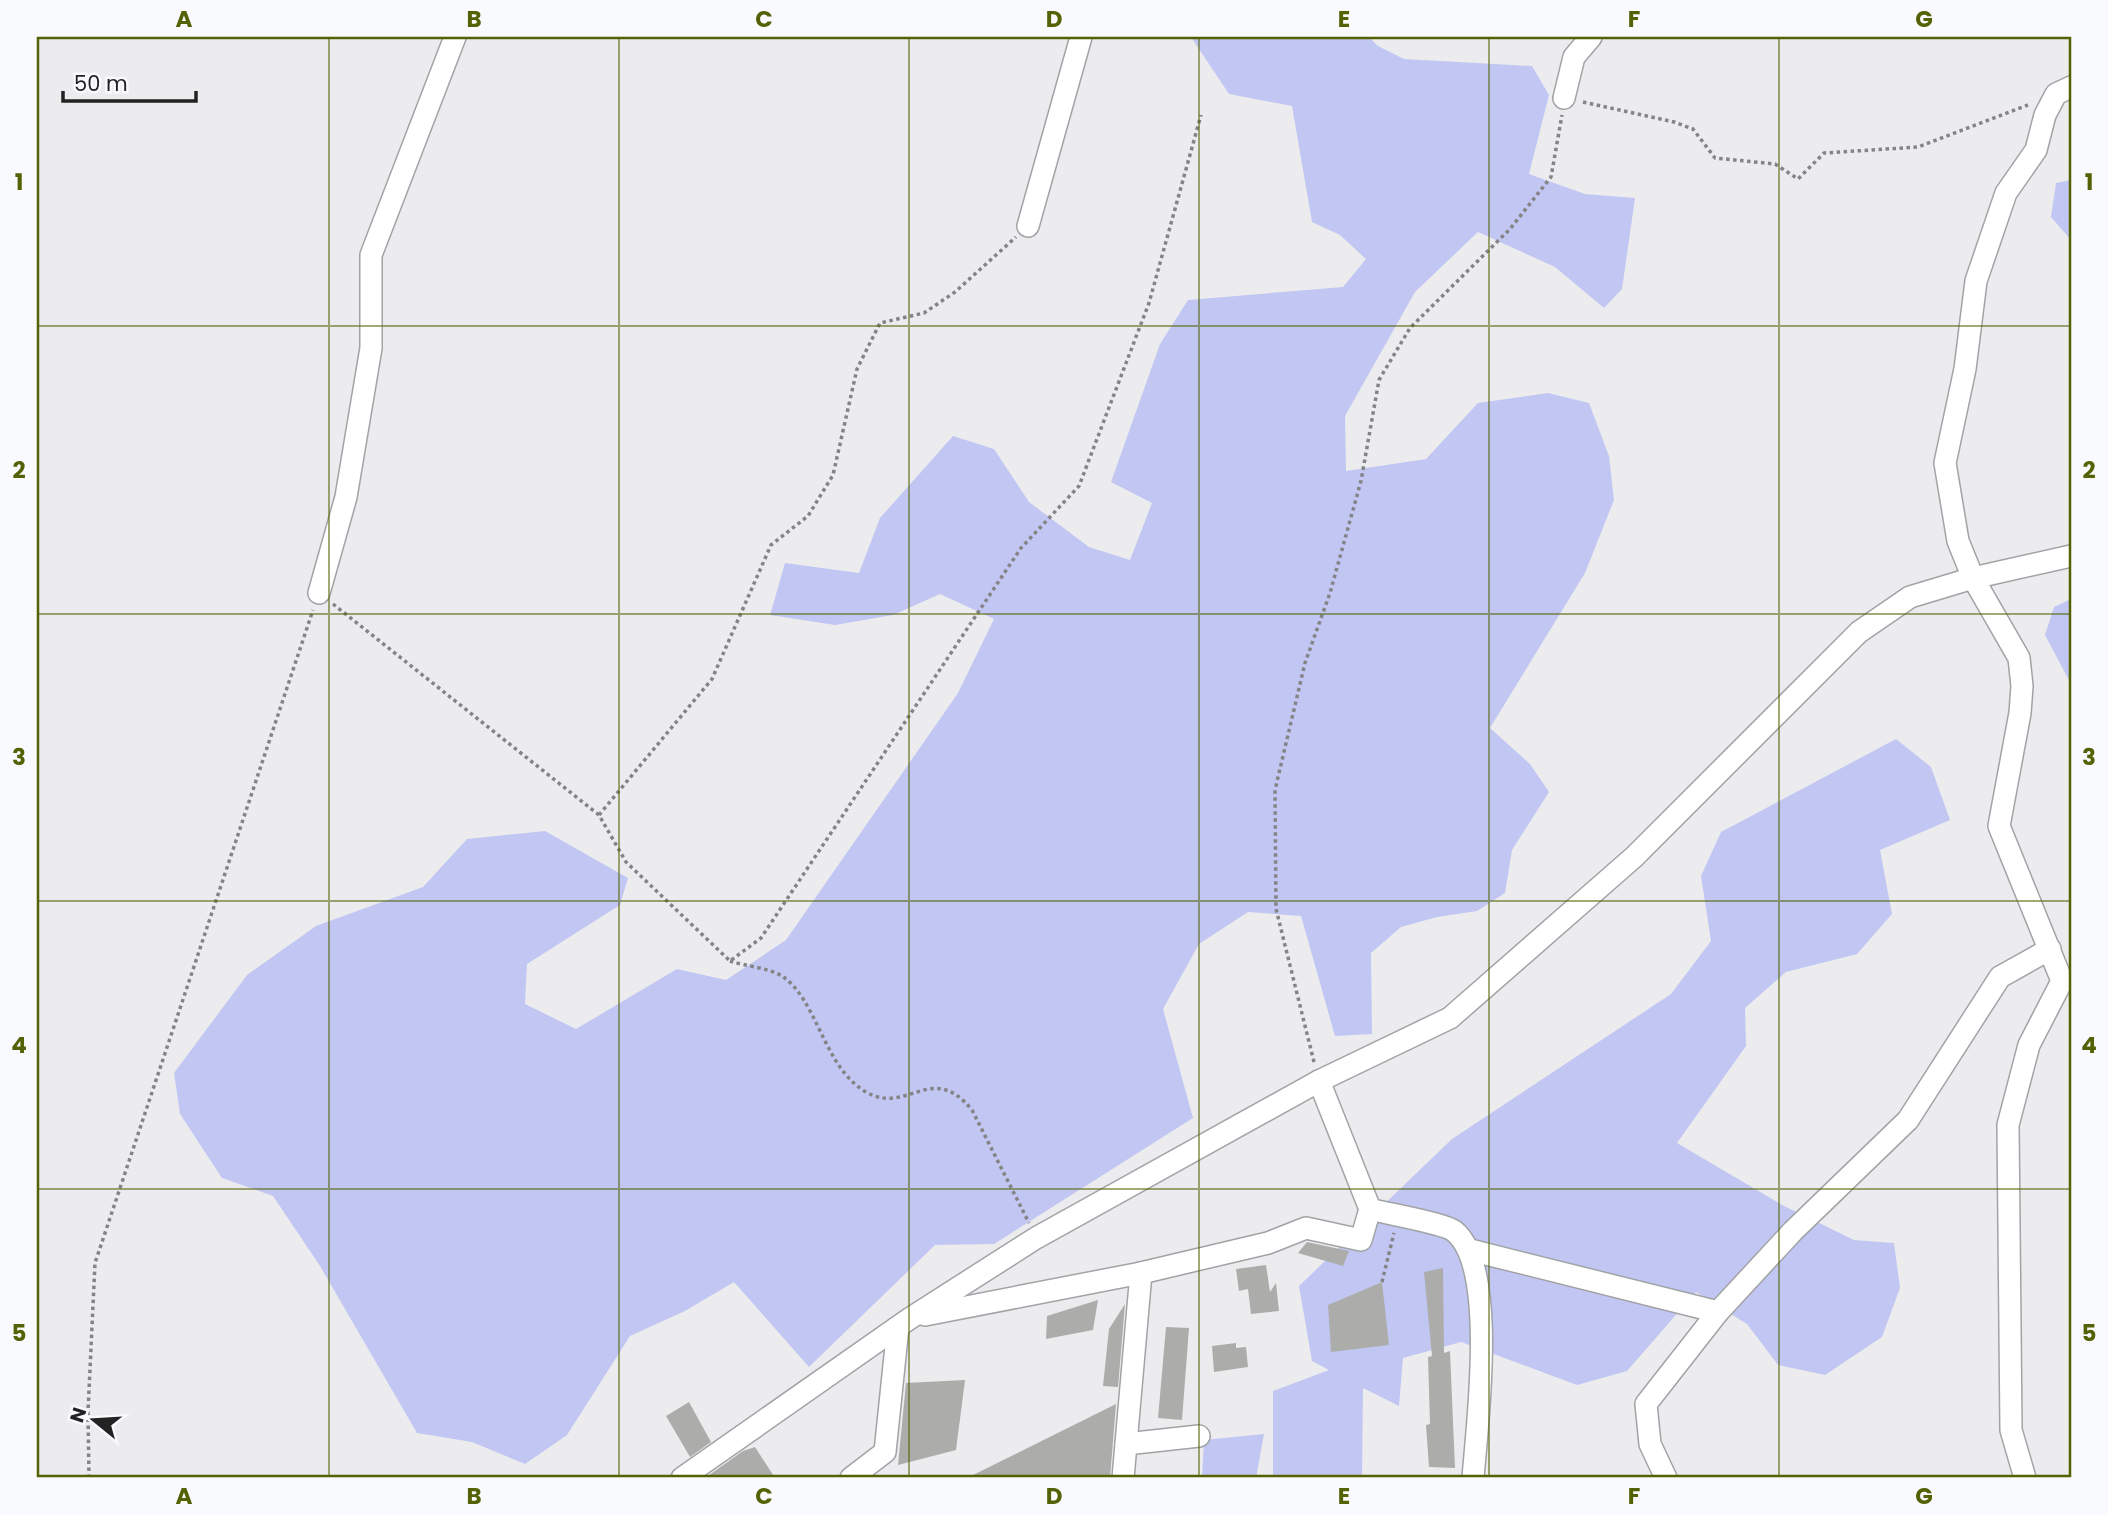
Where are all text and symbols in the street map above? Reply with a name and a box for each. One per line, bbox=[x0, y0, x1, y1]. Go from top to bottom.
text: A bbox=[176, 3, 193, 35]
text: B bbox=[466, 3, 482, 35]
text: C bbox=[755, 3, 773, 35]
text: D bbox=[1046, 3, 1062, 35]
text: E bbox=[1338, 3, 1350, 35]
text: F bbox=[1628, 3, 1640, 35]
text: G bbox=[1915, 3, 1933, 35]
scale bar bbox=[63, 60, 196, 104]
text: 50 m bbox=[74, 69, 128, 98]
text: 1 bbox=[15, 166, 23, 198]
text: 1 bbox=[2085, 166, 2093, 198]
text: 2 bbox=[12, 454, 26, 486]
text: 2 bbox=[2082, 454, 2096, 486]
text: 3 bbox=[12, 741, 26, 773]
text: 3 bbox=[2082, 741, 2096, 773]
text: 4 bbox=[11, 1029, 27, 1061]
text: 4 bbox=[2081, 1029, 2097, 1061]
text: 5 bbox=[12, 1317, 26, 1349]
text: 5 bbox=[2082, 1317, 2096, 1349]
north arrow bbox=[60, 1386, 130, 1456]
text: N bbox=[63, 1404, 93, 1426]
text: A bbox=[176, 1480, 193, 1512]
text: B bbox=[466, 1480, 482, 1512]
text: C bbox=[755, 1480, 773, 1512]
text: D bbox=[1046, 1480, 1062, 1512]
text: E bbox=[1338, 1480, 1350, 1512]
text: F bbox=[1628, 1480, 1640, 1512]
text: G bbox=[1915, 1480, 1933, 1512]

